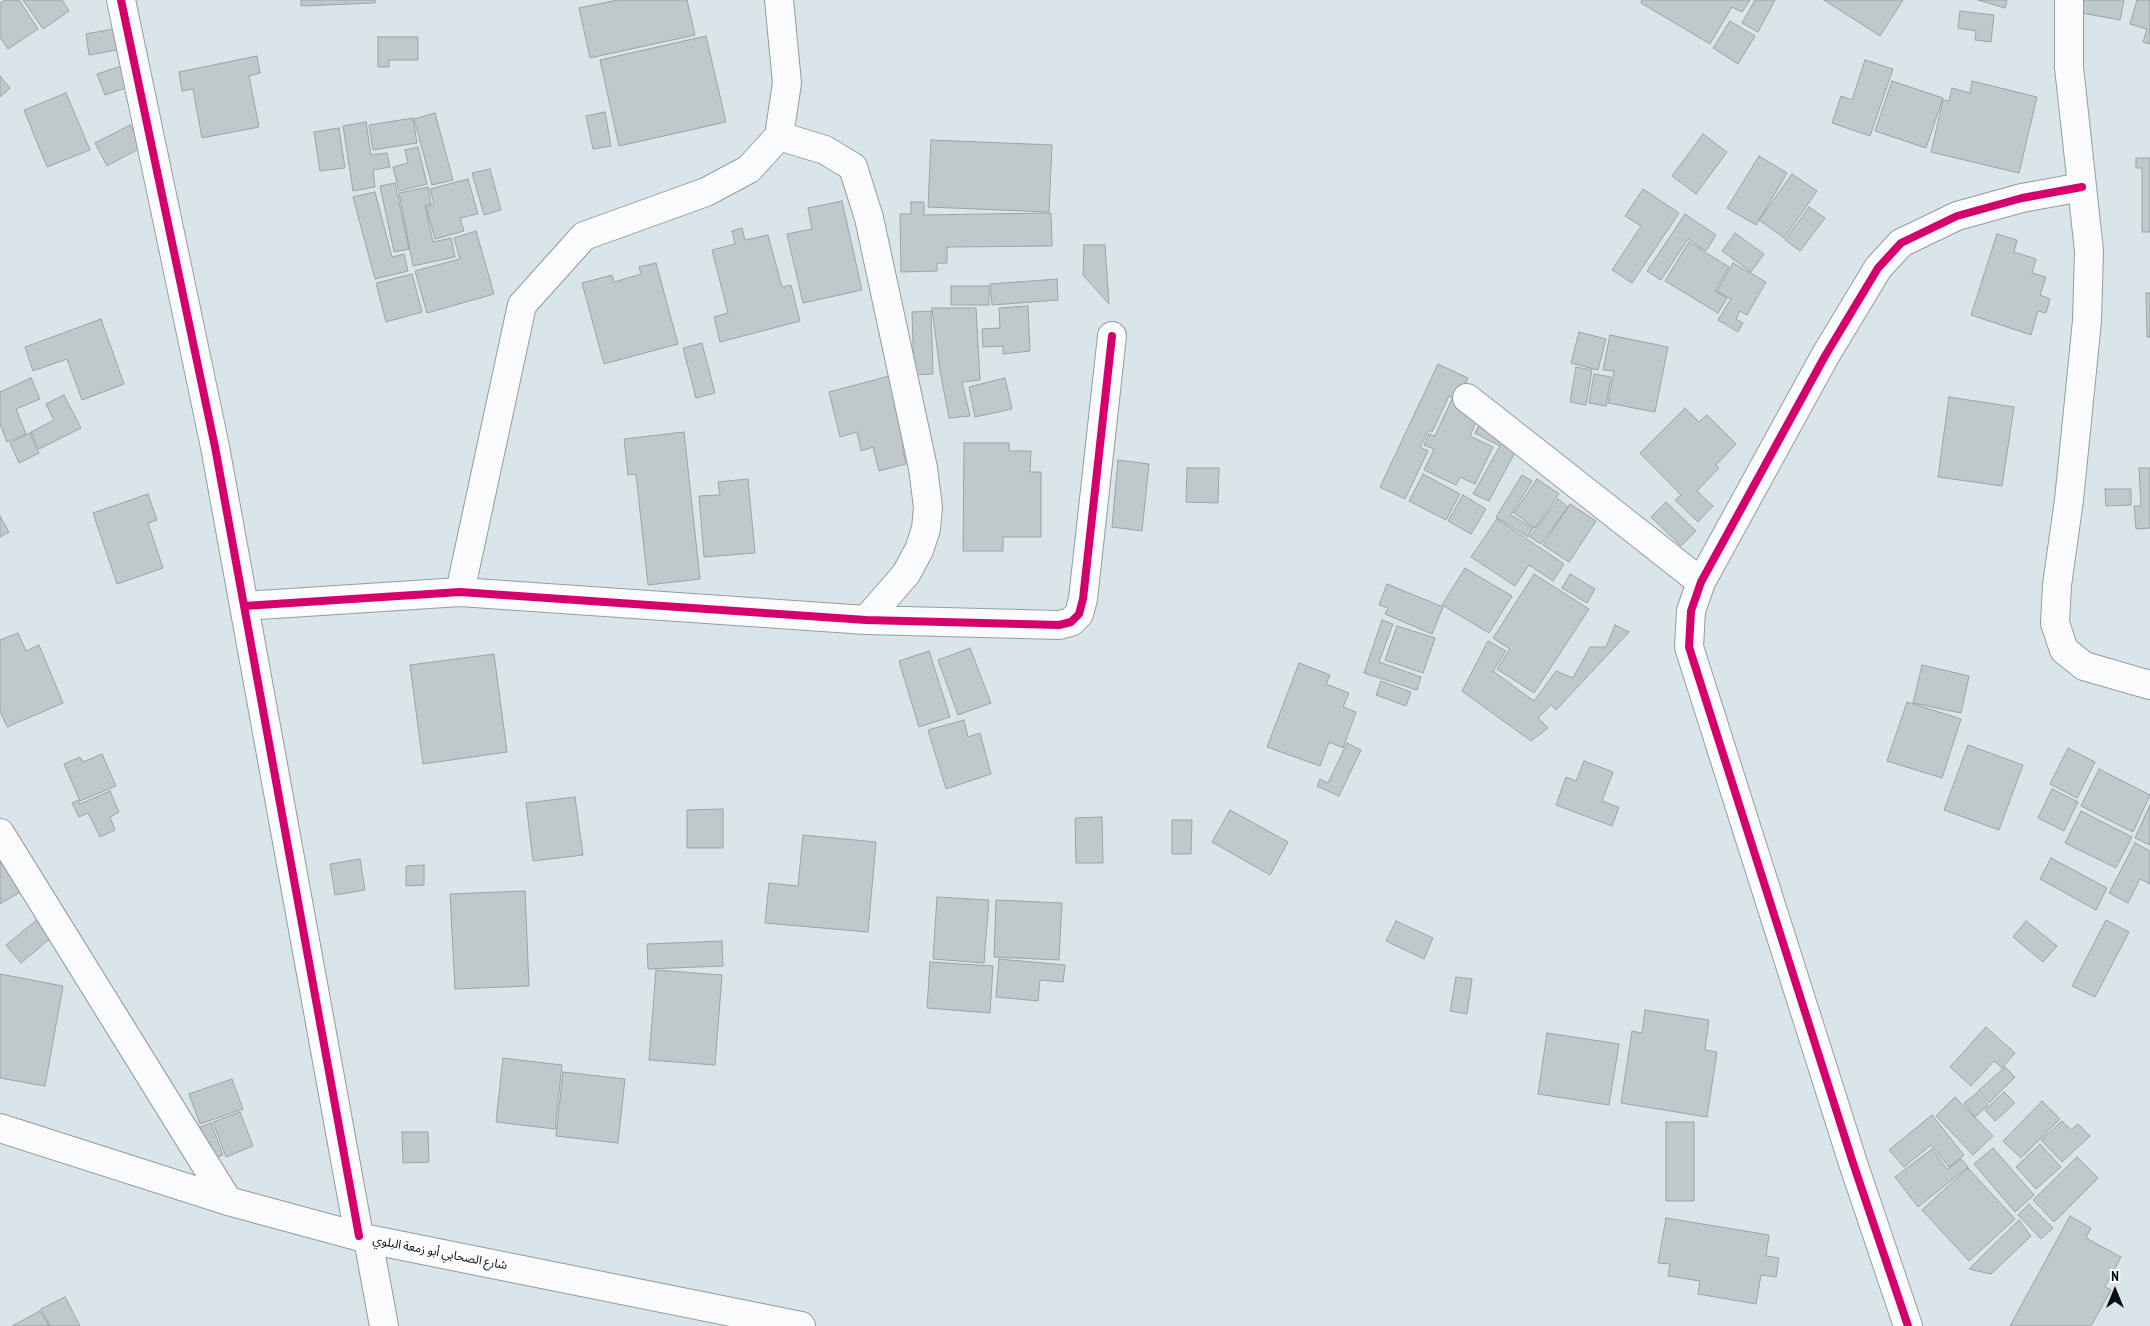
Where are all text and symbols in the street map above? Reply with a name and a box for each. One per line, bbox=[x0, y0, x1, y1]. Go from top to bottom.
street label: شارع الصحابي أبو زمعة البلوي bbox=[372, 1233, 508, 1273]
north arrow bbox=[2090, 1266, 2140, 1316]
text: N bbox=[2111, 1267, 2119, 1285]

